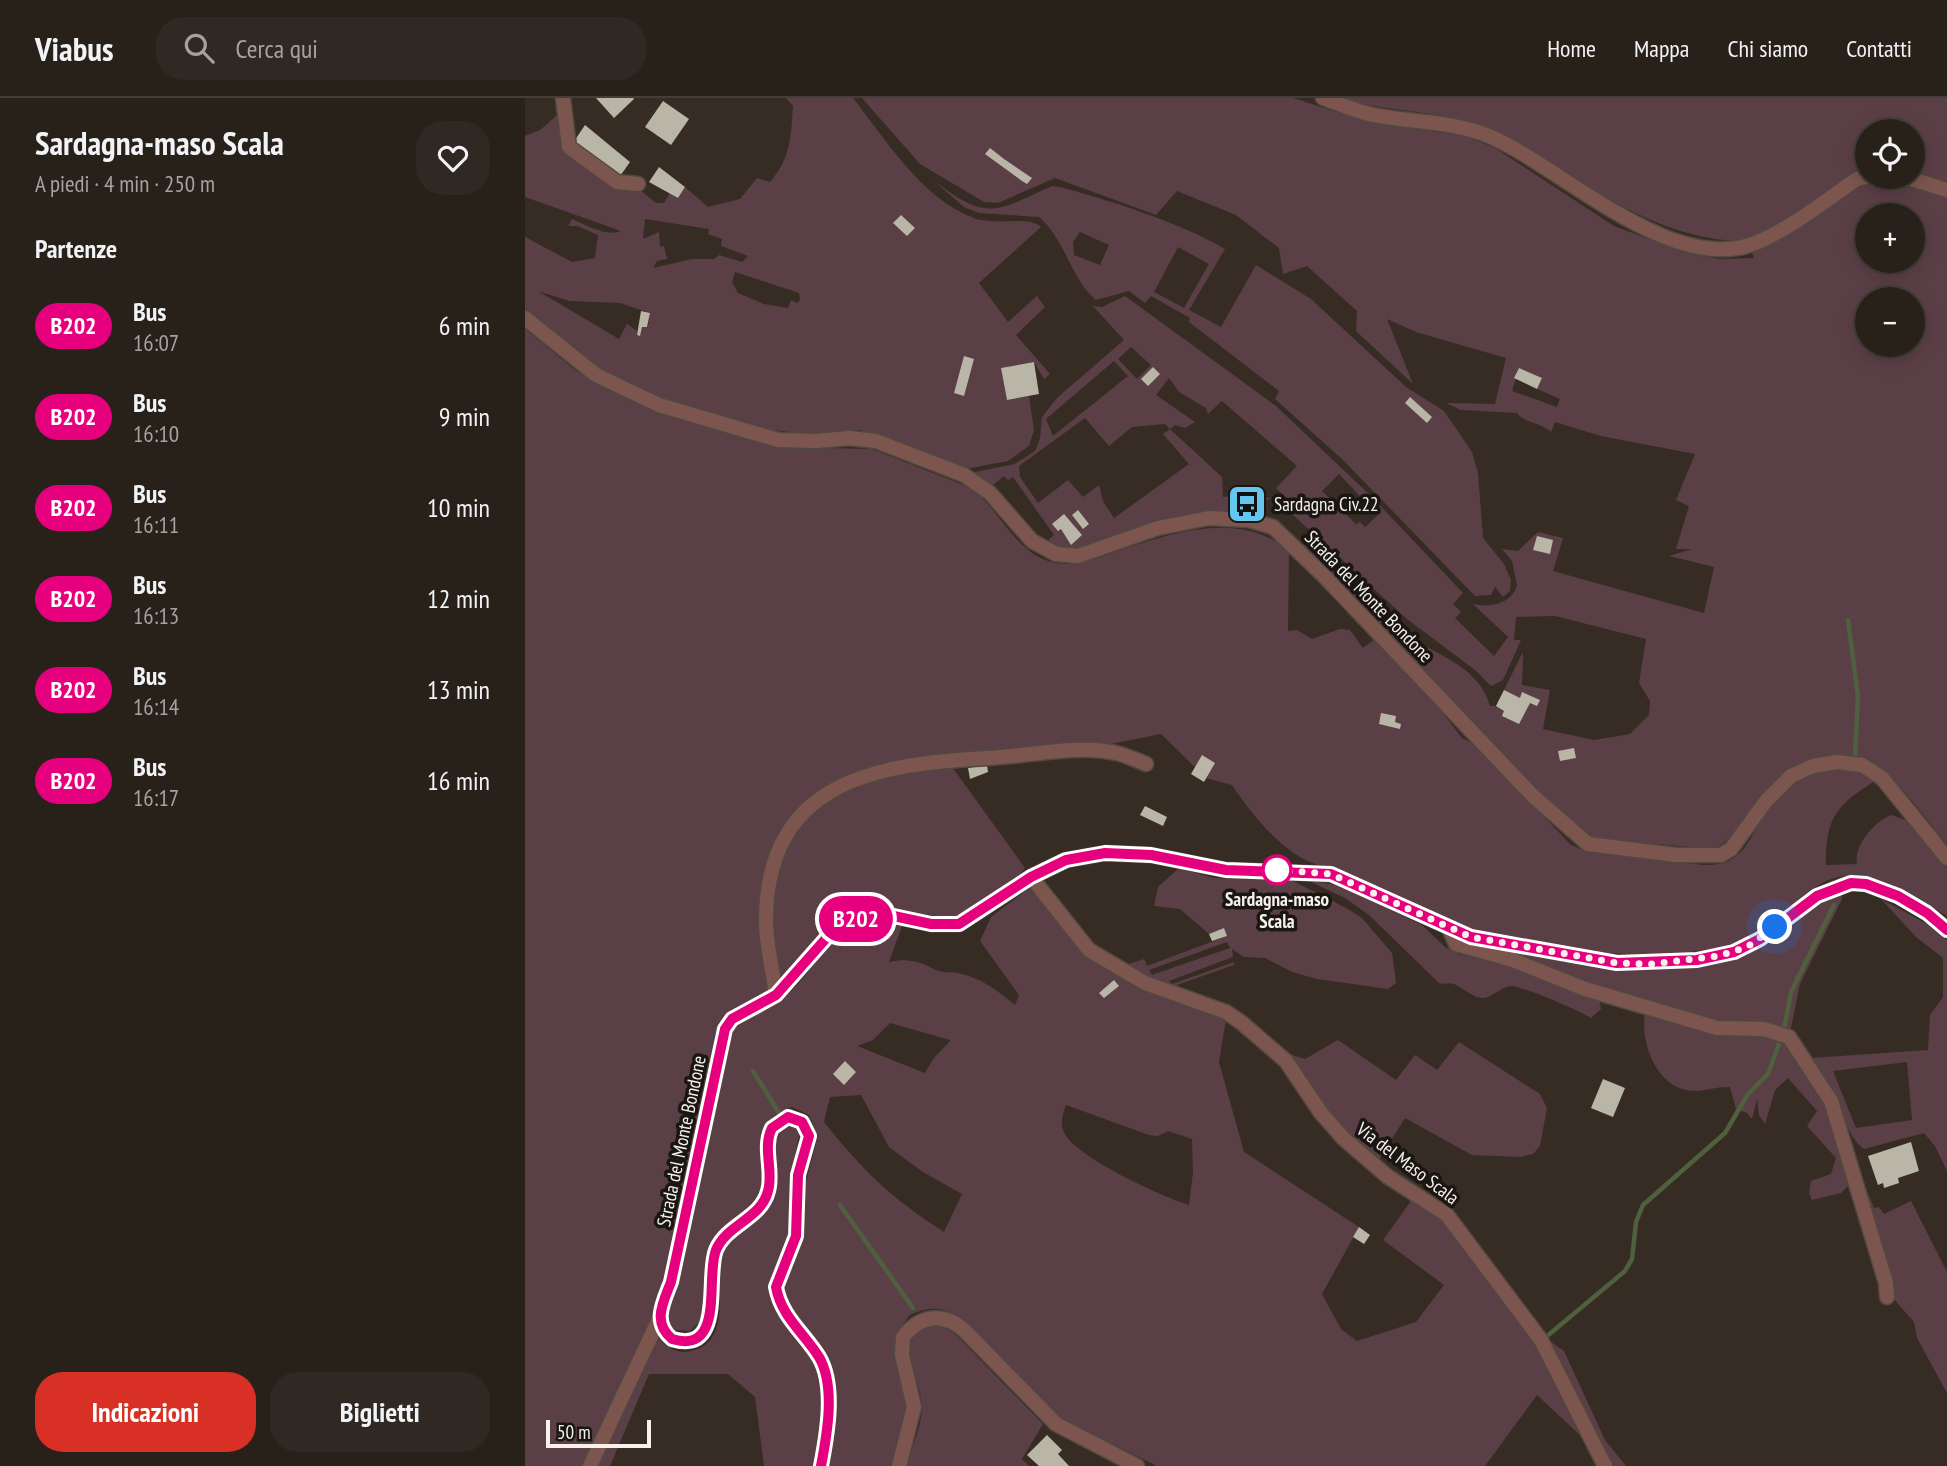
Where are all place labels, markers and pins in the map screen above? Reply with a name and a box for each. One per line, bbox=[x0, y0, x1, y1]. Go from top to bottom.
bus stop icon: Sardagna Civ.22 bbox=[1226, 483, 1268, 525]
place label: Sardagna Civ.22 bbox=[1274, 492, 1379, 516]
marker: Sardagna-maso Scala bbox=[1262, 855, 1292, 885]
place label: Sardagna-maso Scala bbox=[1225, 887, 1329, 933]

